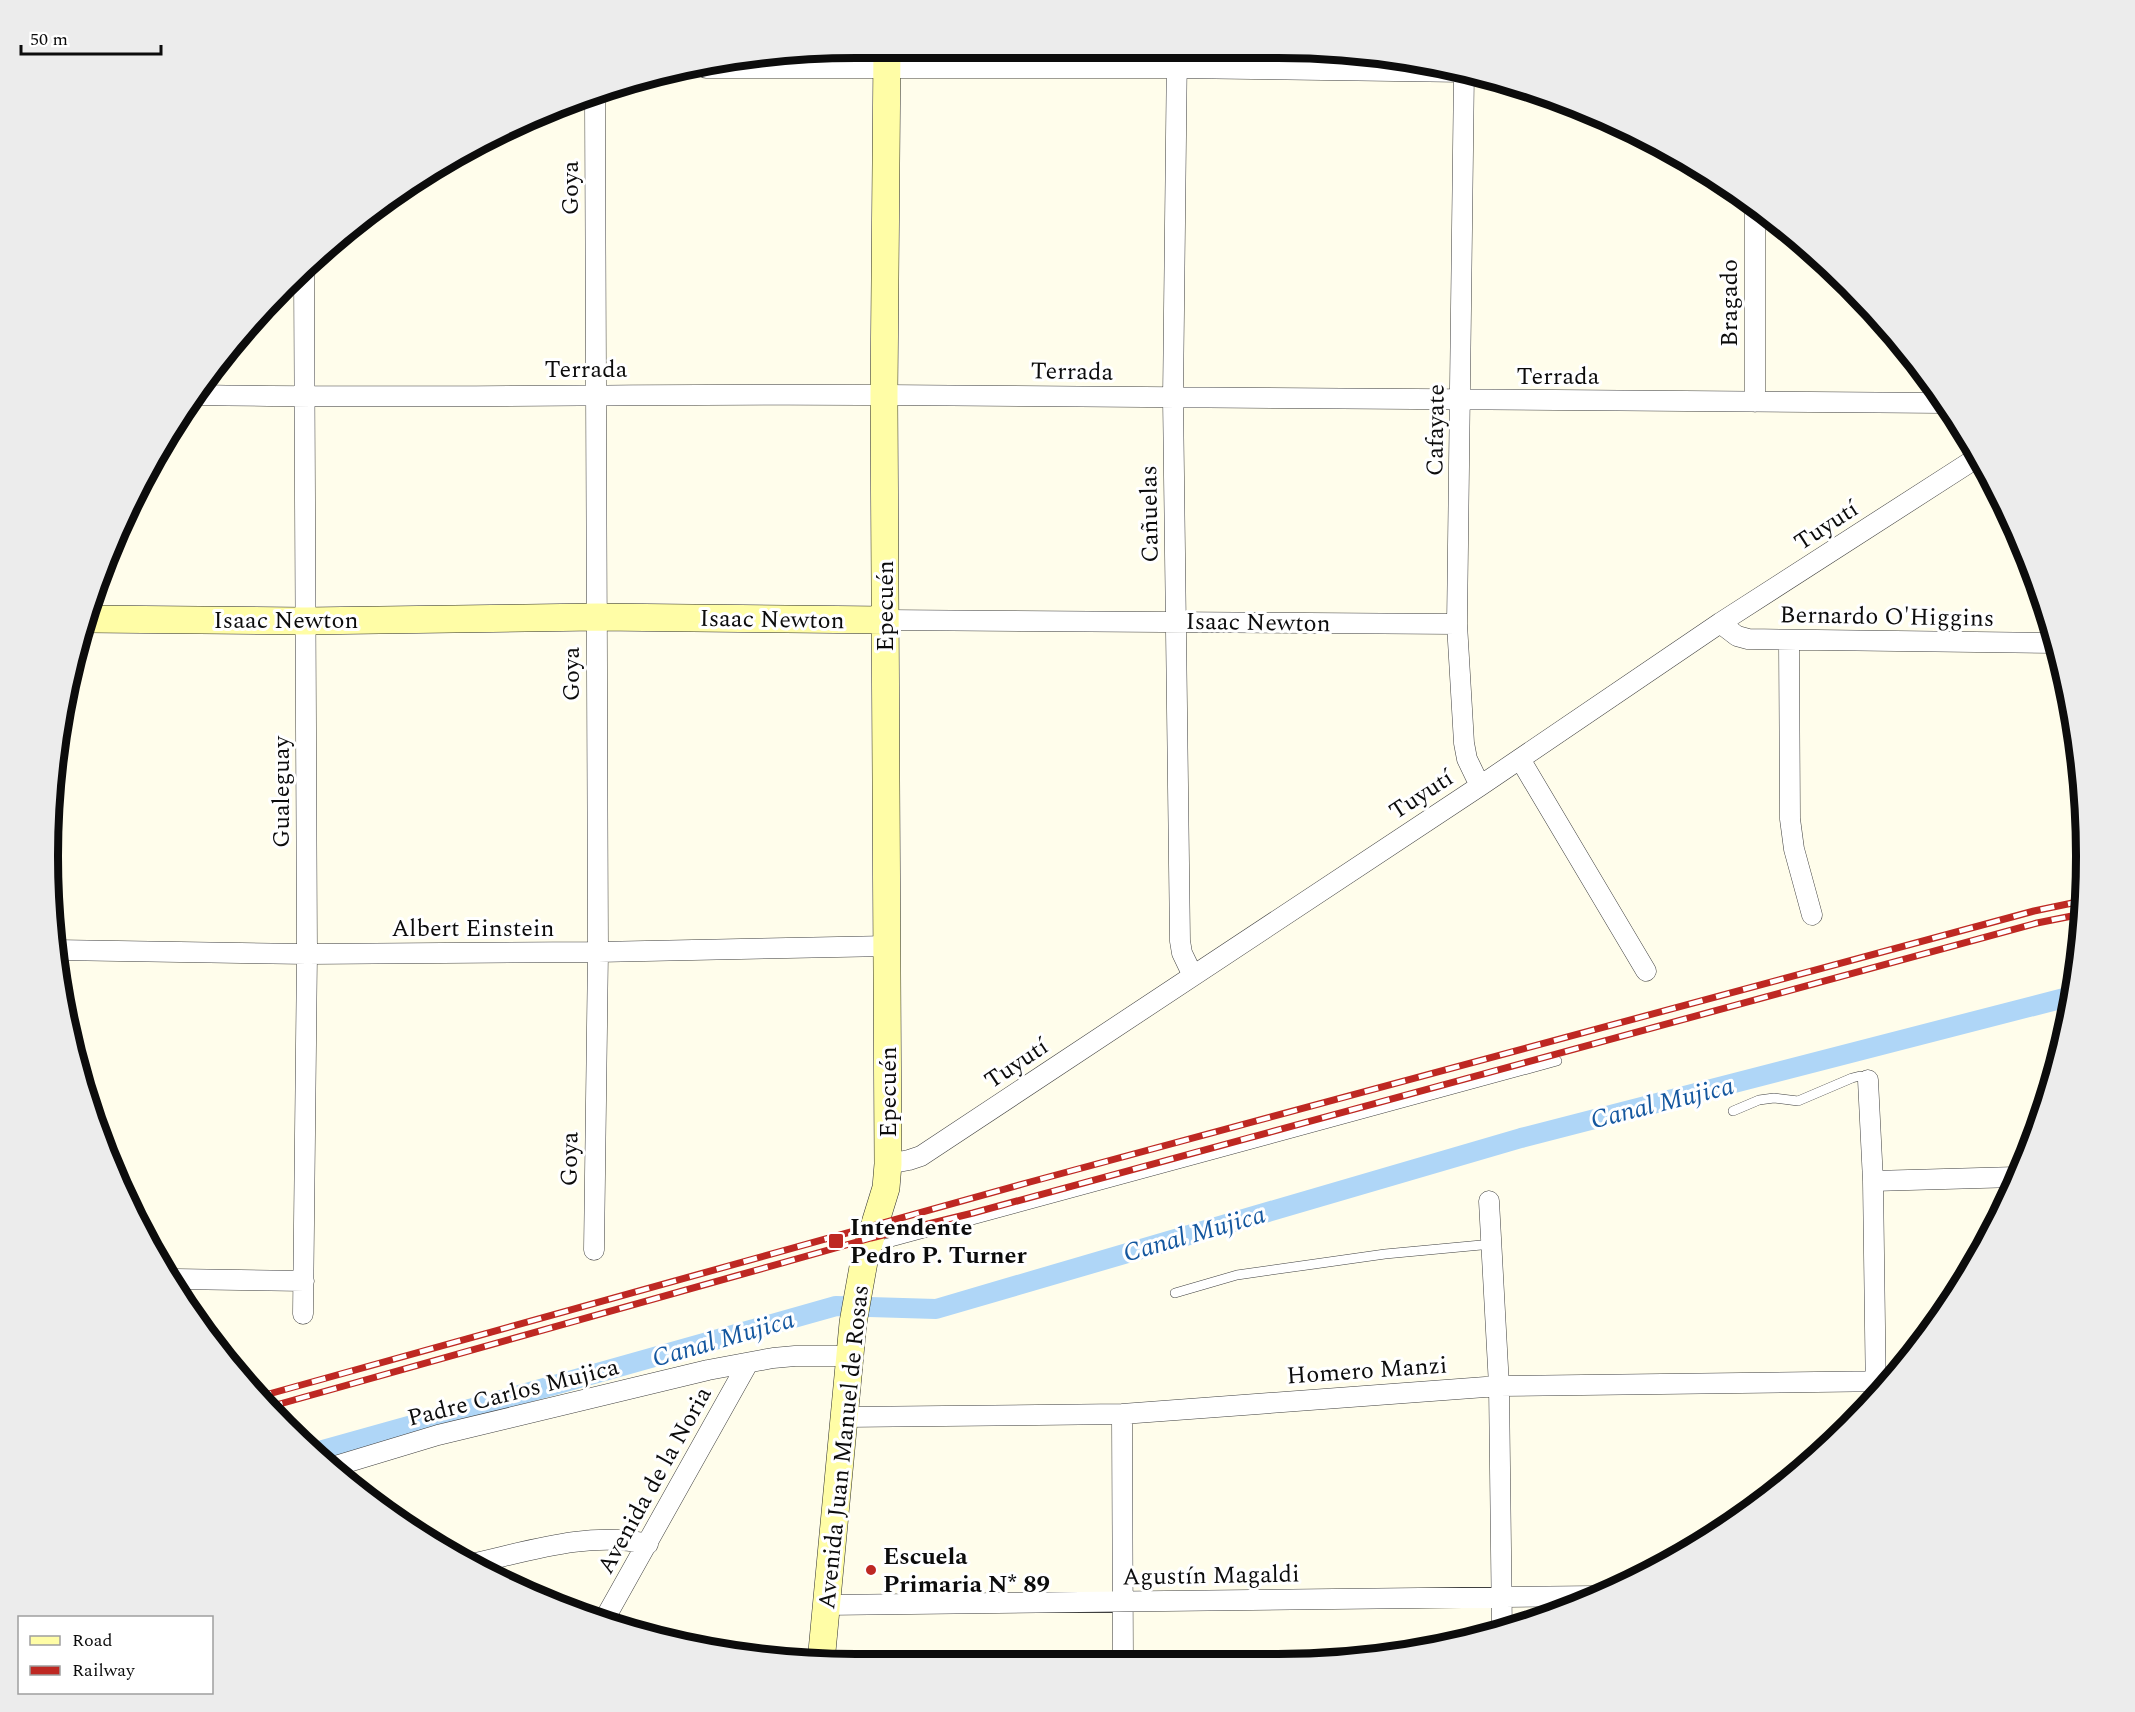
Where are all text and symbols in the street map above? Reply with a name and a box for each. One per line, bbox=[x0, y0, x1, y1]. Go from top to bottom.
scale bar bbox=[21, 18, 160, 56]
text: 50 m bbox=[30, 26, 68, 53]
street label: Goya bbox=[553, 160, 589, 215]
street label: Bragado bbox=[1712, 259, 1748, 347]
street label: Terrada bbox=[545, 352, 628, 388]
street label: Terrada bbox=[1030, 353, 1114, 391]
street label: Terrada bbox=[1517, 359, 1600, 395]
street label: Cafayate bbox=[1417, 384, 1455, 476]
street label: Cañuelas bbox=[1131, 465, 1169, 563]
street label: Tuyutí bbox=[1787, 491, 1867, 560]
street label: Epecuén bbox=[868, 560, 904, 652]
street label: Bernardo O'Higgins bbox=[1779, 597, 1995, 637]
street label: Isaac Newton bbox=[699, 601, 845, 639]
street label: Isaac Newton bbox=[214, 603, 359, 639]
street label: Isaac Newton bbox=[1185, 604, 1331, 642]
street label: Goya bbox=[554, 646, 590, 701]
street label: Gualeguay bbox=[264, 735, 300, 848]
street label: Tuyutí bbox=[1382, 760, 1462, 829]
street label: Albert Einstein bbox=[392, 911, 554, 947]
street label: Tuyutí bbox=[977, 1028, 1057, 1098]
street label: Epecuén bbox=[871, 1046, 907, 1138]
water label: Canal Mujica bbox=[1586, 1066, 1738, 1140]
street label: Goya bbox=[552, 1131, 588, 1187]
water label: Canal Mujica bbox=[1118, 1195, 1270, 1273]
place label: Intendente Pedro P. Turner bbox=[850, 1210, 1027, 1274]
marker: Intendente Pedro P. Turner bbox=[827, 1232, 845, 1250]
street label: Avenida Juan Manuel de Rosas bbox=[809, 1283, 879, 1611]
water label: Canal Mujica bbox=[647, 1300, 799, 1378]
street label: Homero Manzi bbox=[1286, 1347, 1449, 1395]
street label: Padre Carlos Mujica bbox=[404, 1349, 623, 1437]
street label: Avenida de la Noria bbox=[588, 1380, 722, 1581]
place label: Escuela Primaria N* 89 bbox=[883, 1539, 1050, 1603]
street label: Agustín Magaldi bbox=[1122, 1556, 1300, 1596]
marker: Escuela Primaria N* 89 bbox=[864, 1563, 878, 1577]
legend bbox=[18, 1616, 213, 1694]
text: Road bbox=[72, 1627, 113, 1654]
text: Railway bbox=[72, 1657, 136, 1684]

